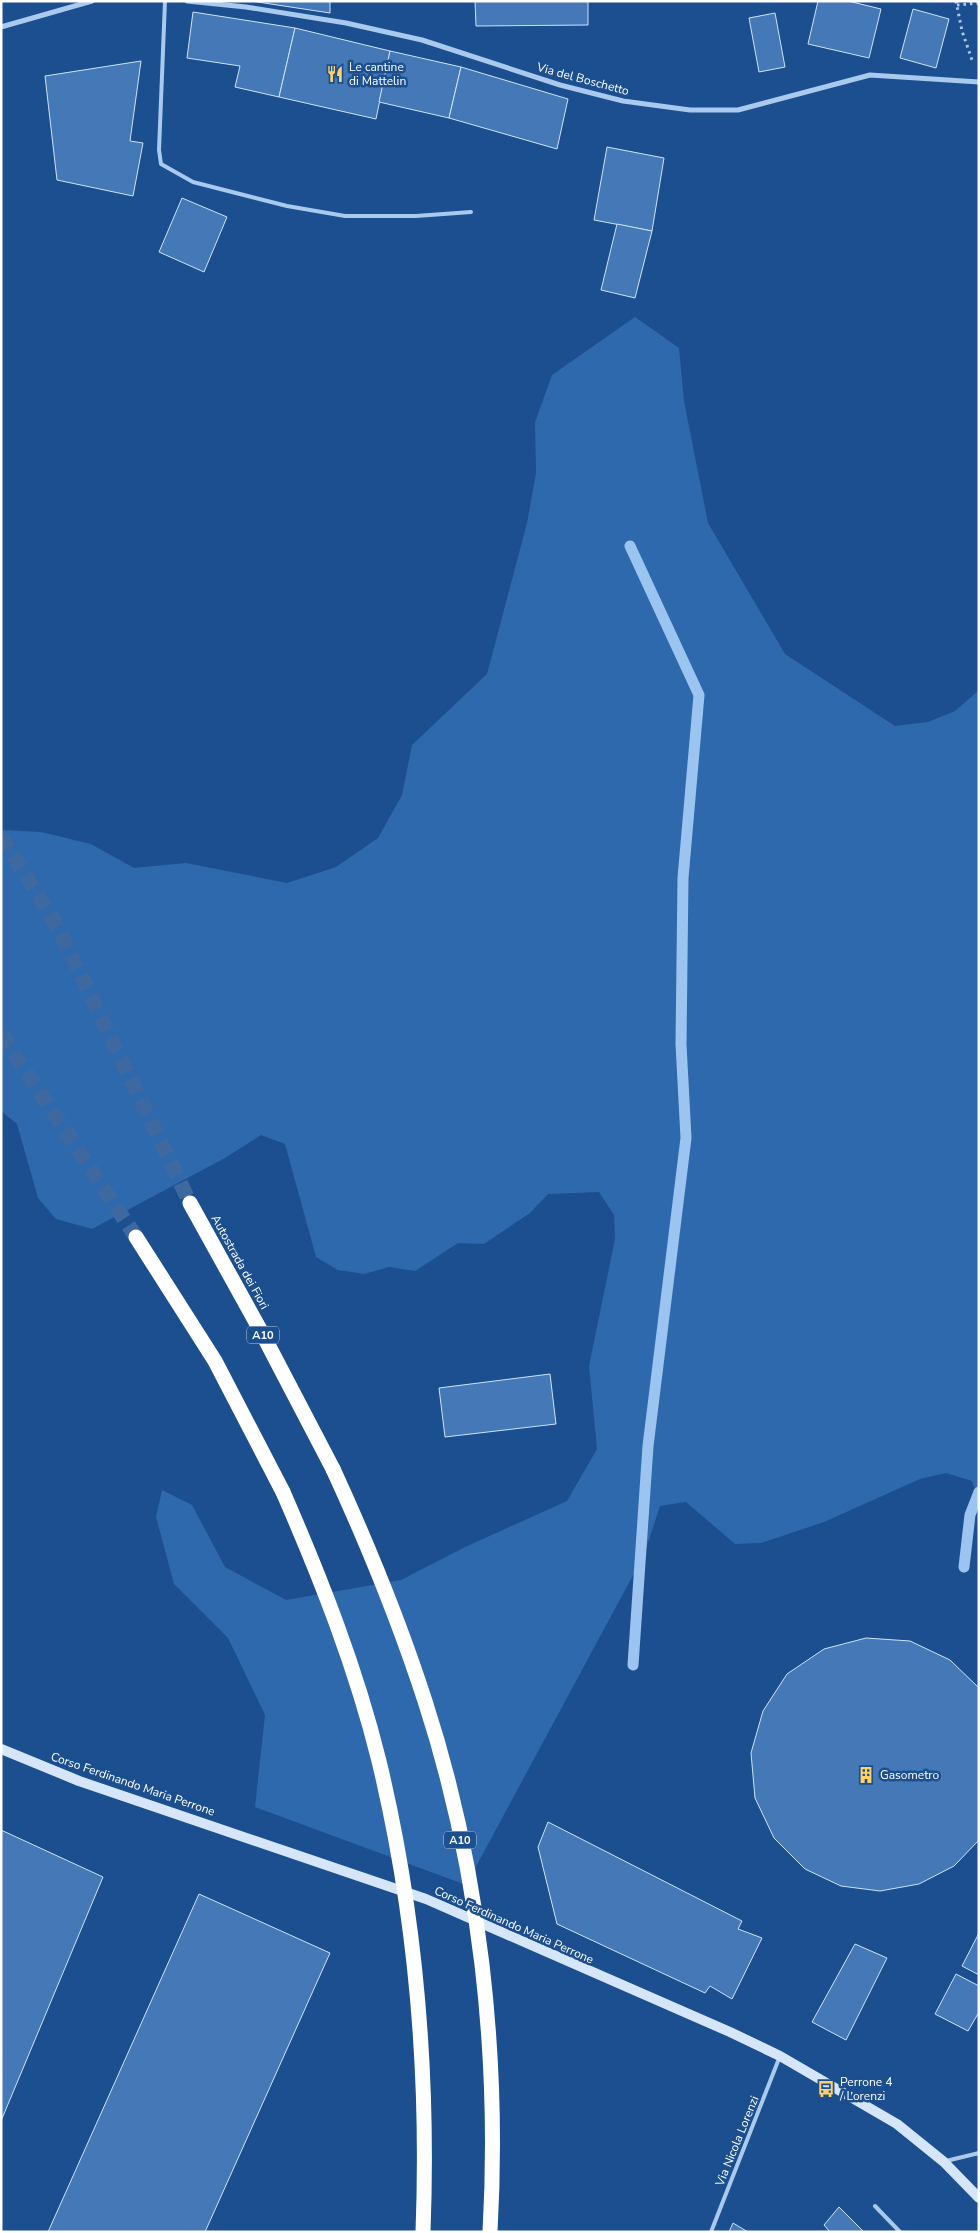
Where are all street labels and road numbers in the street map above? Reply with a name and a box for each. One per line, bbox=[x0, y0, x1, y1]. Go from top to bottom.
street label: Via del Boschetto bbox=[534, 59, 631, 99]
street label: Autostrada dei Fiori bbox=[207, 1212, 273, 1312]
road number: A10 bbox=[247, 1326, 279, 1344]
street label: Corso Ferdinando Maria Perrone bbox=[49, 1748, 217, 1820]
road number: A10 bbox=[444, 1832, 476, 1848]
street label: Corso Ferdinando Maria Perrone bbox=[432, 1883, 596, 1967]
street label: Via Nicola Lorenzi bbox=[711, 2093, 762, 2190]

